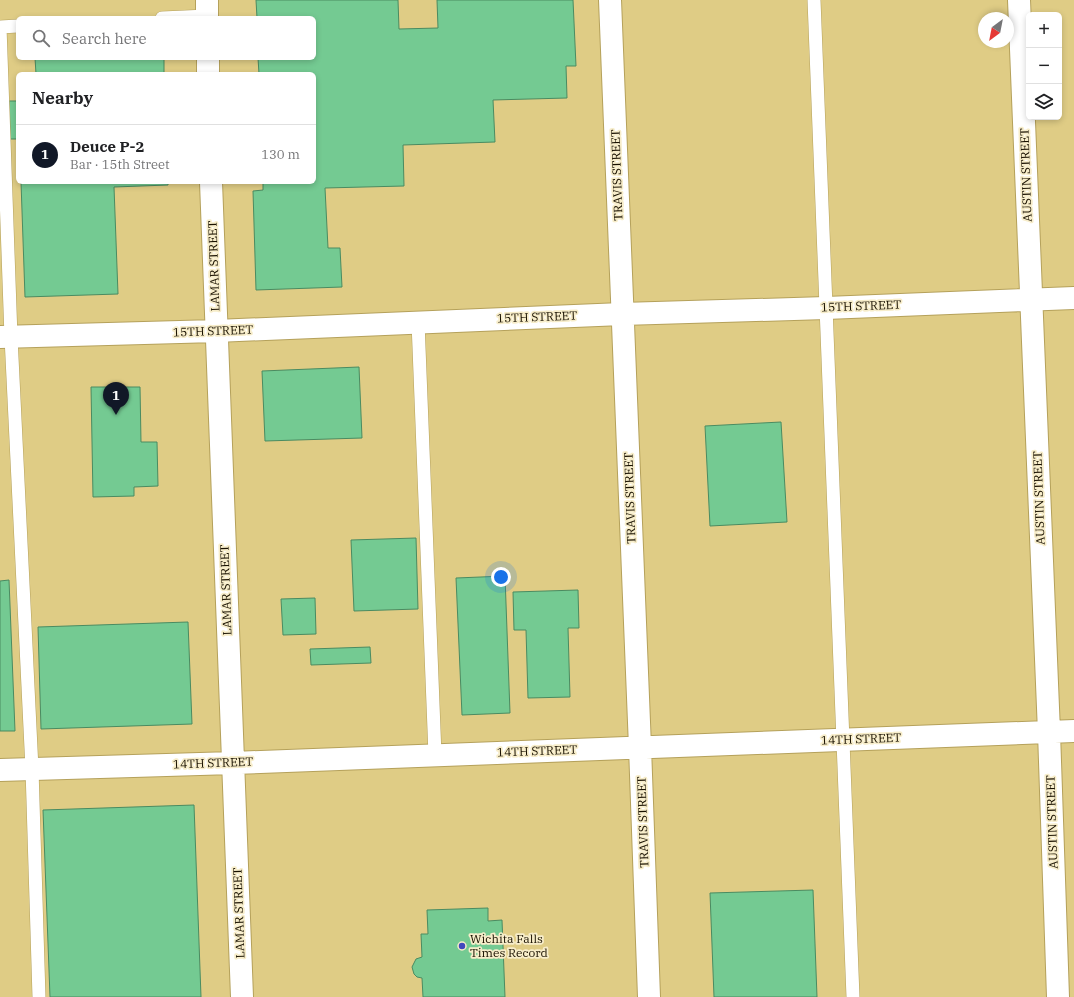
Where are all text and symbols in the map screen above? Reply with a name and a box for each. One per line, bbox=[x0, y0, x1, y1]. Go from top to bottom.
north arrow bbox=[978, 12, 1014, 48]
map controls bbox=[1026, 12, 1062, 120]
button: + bbox=[1026, 12, 1062, 48]
search box bbox=[16, 16, 316, 60]
icon: search bbox=[30, 27, 52, 49]
text: Search here bbox=[62, 29, 147, 48]
button: − bbox=[1026, 48, 1062, 84]
button: layers bbox=[1026, 84, 1062, 120]
text: Nearby bbox=[32, 87, 93, 109]
street label: AUSTIN STREET bbox=[1016, 128, 1035, 222]
street label: TRAVIS STREET bbox=[607, 129, 626, 221]
text: Deuce P-2 bbox=[70, 137, 144, 156]
text: 1 bbox=[41, 146, 49, 163]
text: 130 m bbox=[261, 146, 300, 163]
text: Bar · 15th Street bbox=[70, 156, 170, 173]
street label: LAMAR STREET bbox=[204, 220, 223, 312]
street label: 15TH STREET bbox=[821, 297, 902, 314]
street label: 15TH STREET bbox=[497, 308, 578, 325]
street label: 15TH STREET bbox=[173, 322, 254, 339]
pin: 1 bbox=[103, 382, 129, 415]
street label: AUSTIN STREET bbox=[1029, 451, 1048, 545]
street label: TRAVIS STREET bbox=[620, 452, 639, 544]
street label: LAMAR STREET bbox=[216, 544, 235, 636]
your location bbox=[491, 567, 511, 587]
street label: 14TH STREET bbox=[821, 730, 902, 747]
street label: 14TH STREET bbox=[497, 742, 578, 759]
street label: 14TH STREET bbox=[173, 754, 254, 771]
street label: AUSTIN STREET bbox=[1042, 775, 1061, 869]
street label: TRAVIS STREET bbox=[633, 776, 652, 868]
street label: LAMAR STREET bbox=[229, 867, 248, 959]
place label: Wichita Falls Times Record bbox=[470, 931, 548, 960]
marker: Wichita Falls Times Record bbox=[457, 941, 467, 951]

